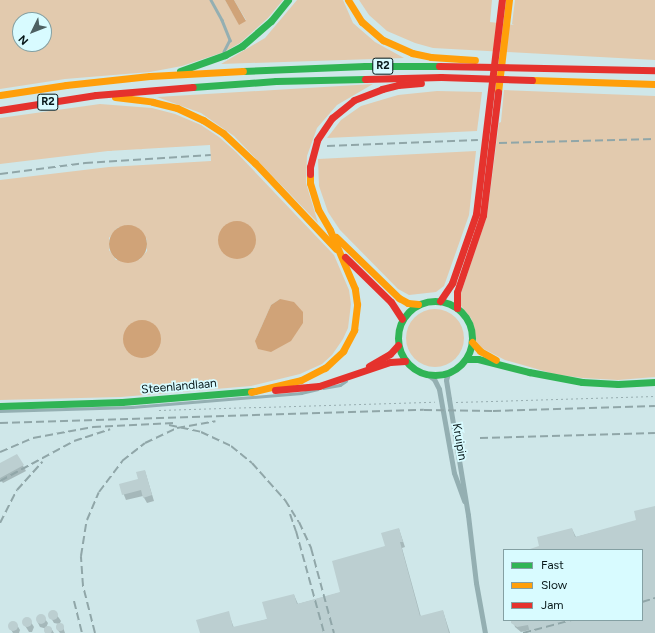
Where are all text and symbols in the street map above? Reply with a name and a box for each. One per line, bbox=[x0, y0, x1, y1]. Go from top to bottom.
north arrow bbox=[12, 12, 52, 52]
text: N bbox=[16, 32, 31, 47]
road number: R2 bbox=[372, 57, 394, 75]
road number: R2 bbox=[37, 93, 59, 111]
street label: Steenlandlaan bbox=[141, 377, 217, 397]
street label: Kruipin bbox=[449, 422, 469, 462]
legend bbox=[503, 549, 643, 621]
text: Fast bbox=[541, 558, 564, 572]
text: Slow bbox=[541, 578, 567, 592]
text: Jam bbox=[541, 598, 564, 612]

